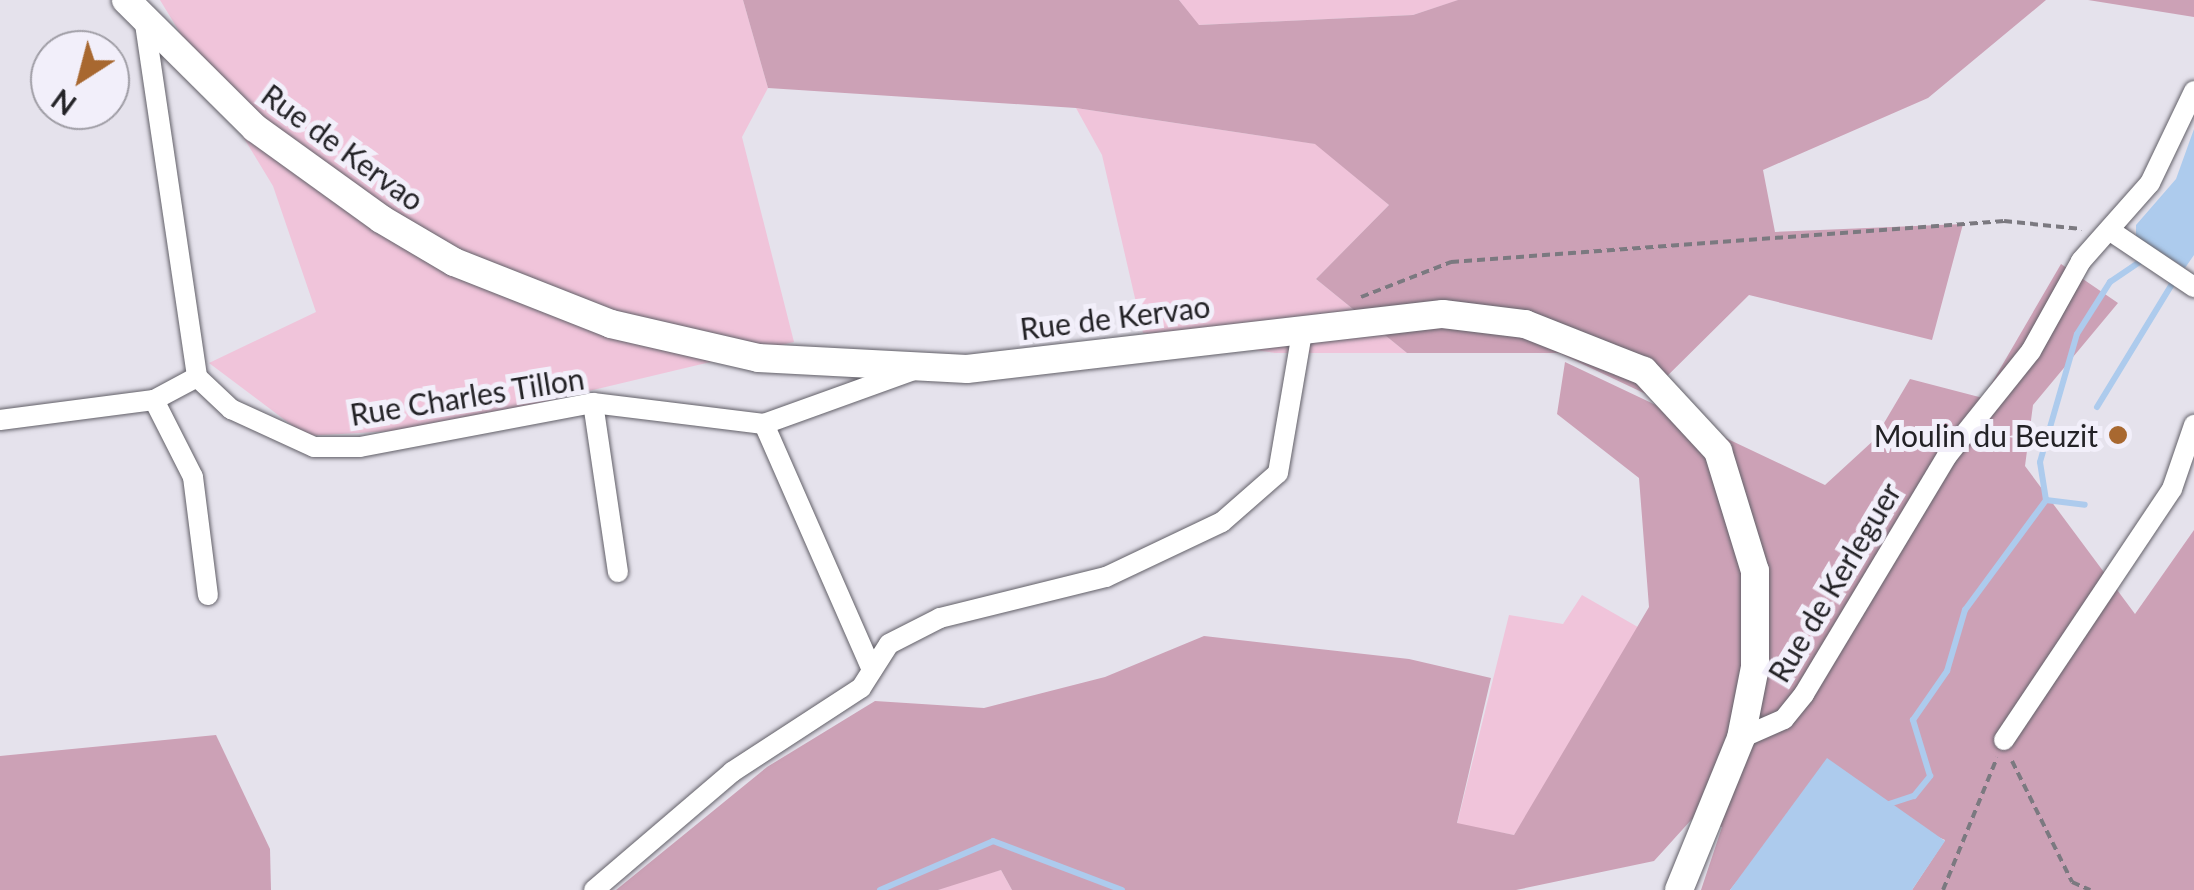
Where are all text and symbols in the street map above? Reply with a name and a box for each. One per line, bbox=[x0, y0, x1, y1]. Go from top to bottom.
north arrow bbox=[30, 30, 130, 130]
street label: Rue de Kervao bbox=[255, 76, 431, 218]
text: N bbox=[45, 83, 82, 123]
street label: Rue de Kervao bbox=[1018, 287, 1212, 347]
street label: Rue Charles Tillon bbox=[347, 360, 587, 432]
place label: Moulin du Beuzit bbox=[1874, 417, 2098, 453]
marker: Moulin du Beuzit bbox=[2107, 424, 2129, 446]
street label: Rue de Kerleguer bbox=[1760, 476, 1908, 688]

